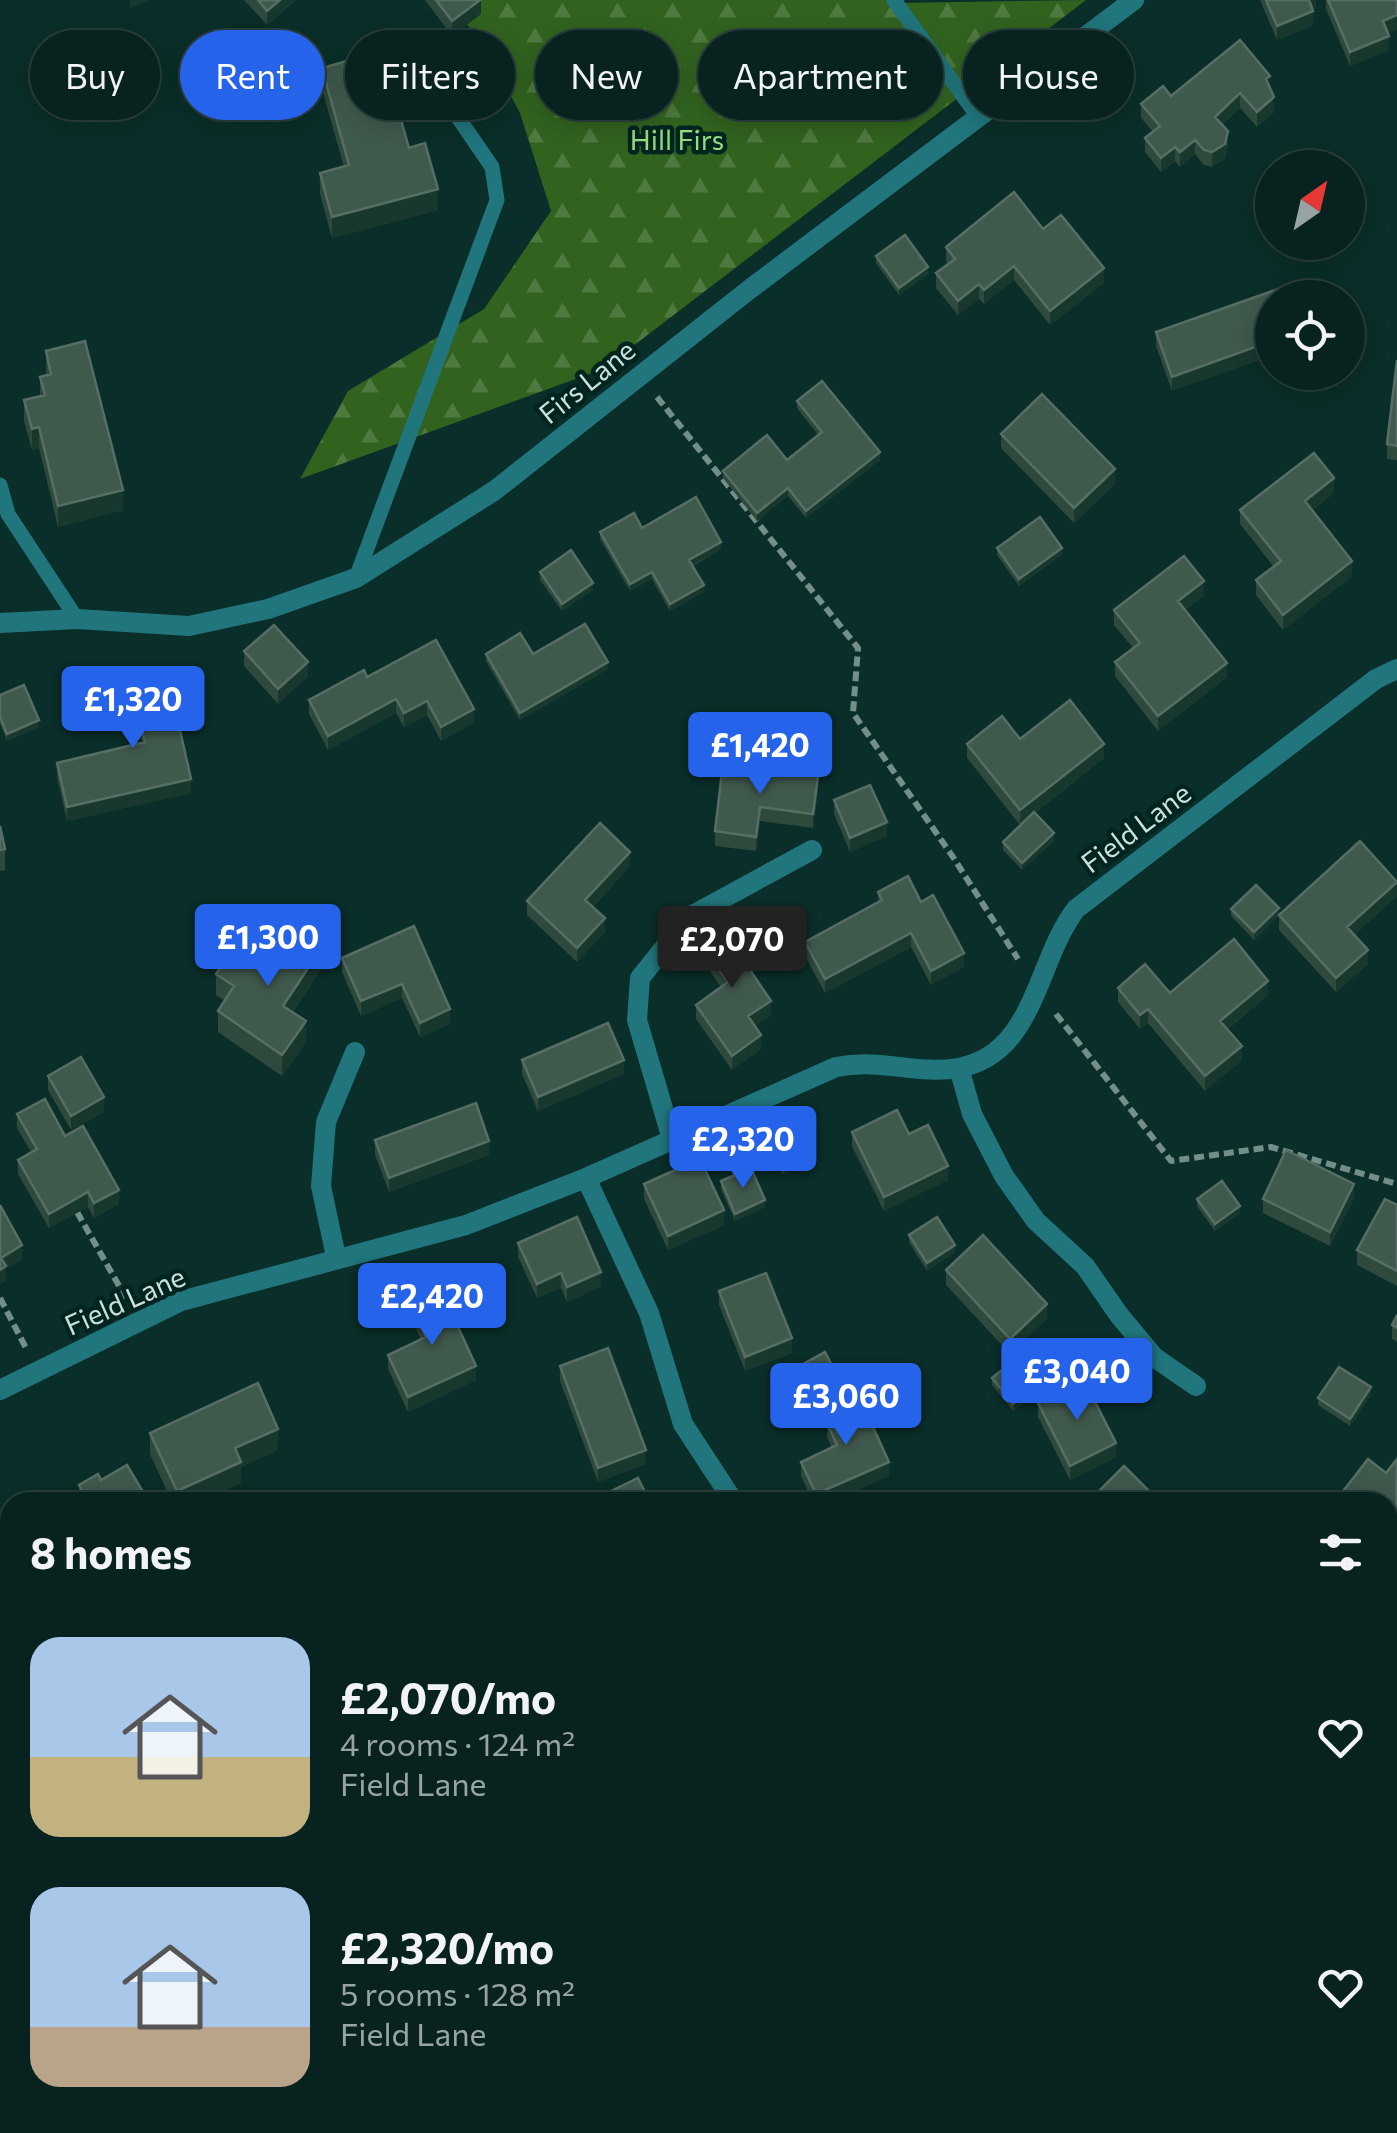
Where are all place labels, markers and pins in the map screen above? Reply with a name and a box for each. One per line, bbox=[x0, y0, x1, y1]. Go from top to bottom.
pin: £1,320 bbox=[52, 666, 214, 751]
pin: £1,420 bbox=[679, 712, 841, 797]
pin: £1,300 bbox=[187, 904, 349, 989]
pin: £2,070 bbox=[651, 906, 813, 991]
pin: £2,320 bbox=[662, 1106, 824, 1191]
pin: £2,420 bbox=[351, 1263, 513, 1348]
pin: £3,040 bbox=[996, 1338, 1158, 1423]
pin: £3,060 bbox=[765, 1363, 927, 1448]

